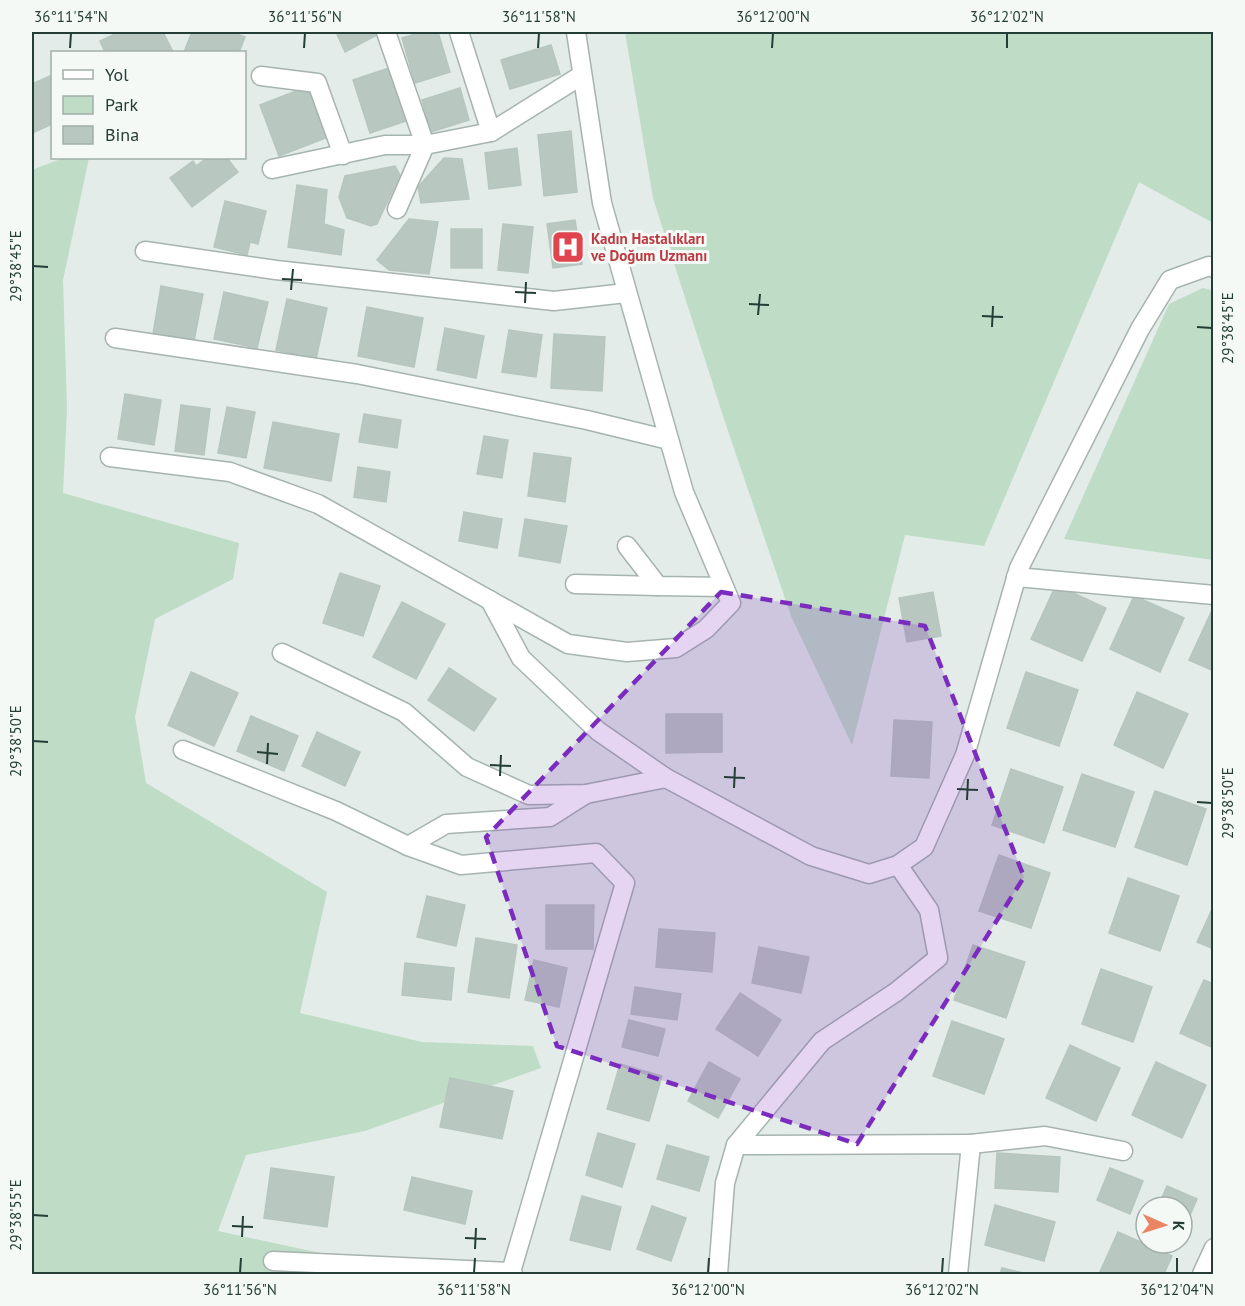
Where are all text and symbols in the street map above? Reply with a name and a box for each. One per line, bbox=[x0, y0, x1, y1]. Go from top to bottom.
text: 36°11'54"N bbox=[34, 7, 108, 26]
text: 36°11'56"N bbox=[268, 7, 342, 26]
text: 36°11'58"N bbox=[502, 7, 576, 26]
text: 36°12'00"N bbox=[736, 7, 810, 26]
text: 36°12'02"N bbox=[970, 7, 1044, 26]
legend bbox=[51, 51, 246, 159]
text: Yol bbox=[105, 63, 129, 86]
text: Park bbox=[105, 93, 138, 116]
text: Bina bbox=[105, 123, 139, 146]
hospital icon: Kadın Hastalıkları ve Doğum Uzmanı bbox=[550, 229, 586, 265]
place label: Kadın Hastalıkları ve Doğum Uzmanı bbox=[590, 229, 707, 265]
text: 29°38'45"E bbox=[6, 230, 25, 302]
text: 29°38'45"E bbox=[1218, 292, 1237, 364]
text: 29°38'50"E bbox=[6, 705, 25, 777]
text: 29°38'50"E bbox=[1218, 767, 1237, 839]
text: 29°38'55"E bbox=[6, 1179, 25, 1251]
north arrow bbox=[1134, 1195, 1194, 1255]
text: K bbox=[1169, 1220, 1189, 1231]
text: 36°11'56"N bbox=[203, 1280, 277, 1299]
text: 36°11'58"N bbox=[437, 1280, 511, 1299]
text: 36°12'00"N bbox=[671, 1280, 745, 1299]
text: 36°12'02"N bbox=[905, 1280, 979, 1299]
text: 36°12'04"N bbox=[1140, 1280, 1214, 1299]

